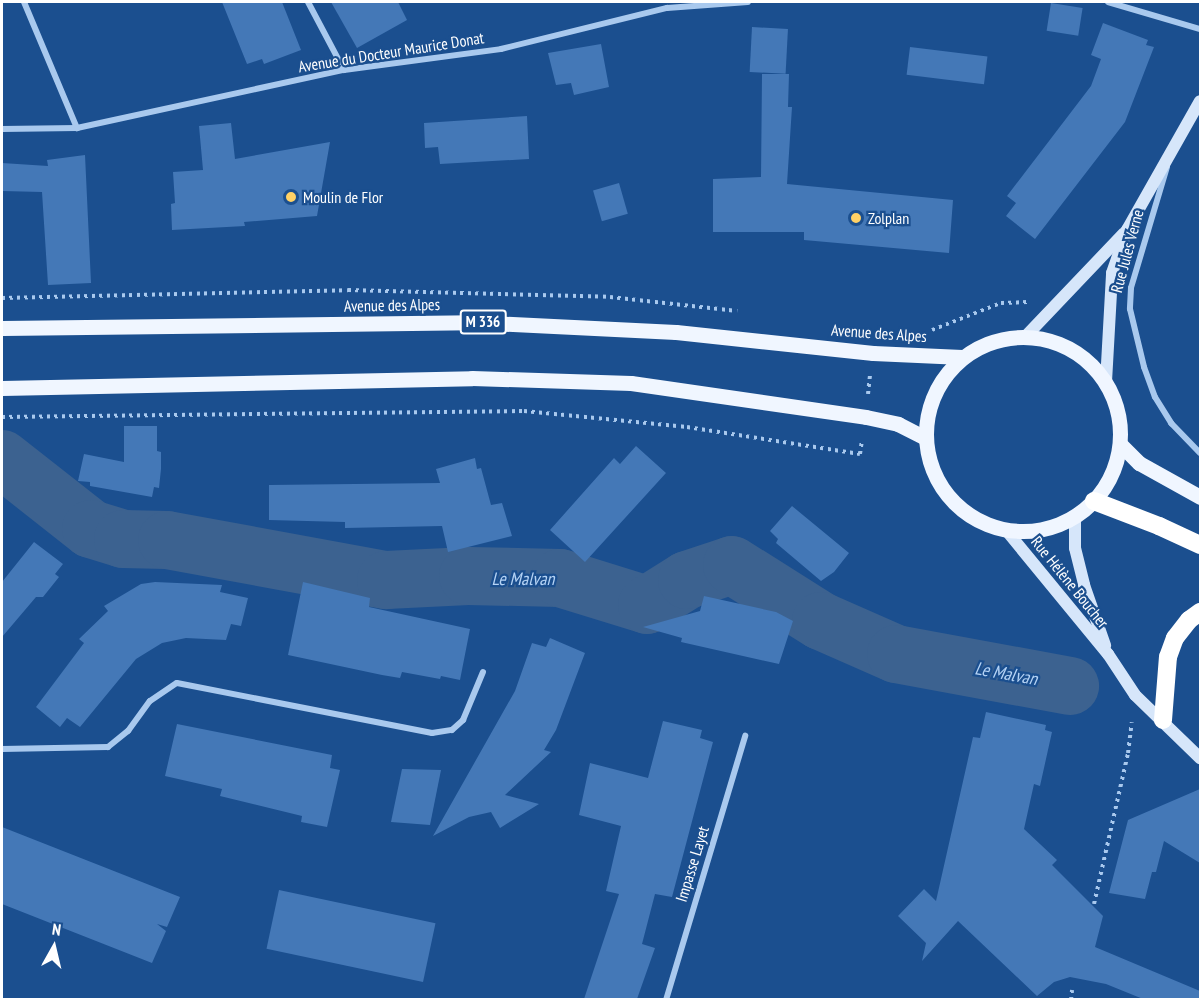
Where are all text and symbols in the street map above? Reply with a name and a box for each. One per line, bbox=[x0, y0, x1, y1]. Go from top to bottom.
street label: Avenue du Docteur Maurice Donat bbox=[297, 28, 485, 76]
place label: Moulin de Flor bbox=[303, 187, 383, 207]
marker: Moulin de Flor bbox=[284, 190, 298, 204]
street label: Rue Jules Verne bbox=[1107, 207, 1147, 295]
place label: Zolplan bbox=[868, 208, 909, 228]
marker: Zolplan bbox=[849, 211, 863, 225]
street label: Avenue des Alpes bbox=[344, 295, 440, 315]
road number: M 336 bbox=[459, 310, 507, 334]
street label: Avenue des Alpes bbox=[830, 320, 928, 346]
street label: Rue Hélène Boucher bbox=[1027, 532, 1113, 632]
water label: Le Malvan bbox=[492, 568, 554, 590]
water label: Le Malvan bbox=[973, 658, 1039, 690]
street label: Impasse Layet bbox=[671, 824, 713, 904]
north arrow bbox=[24, 917, 84, 977]
text: N bbox=[51, 919, 62, 940]

